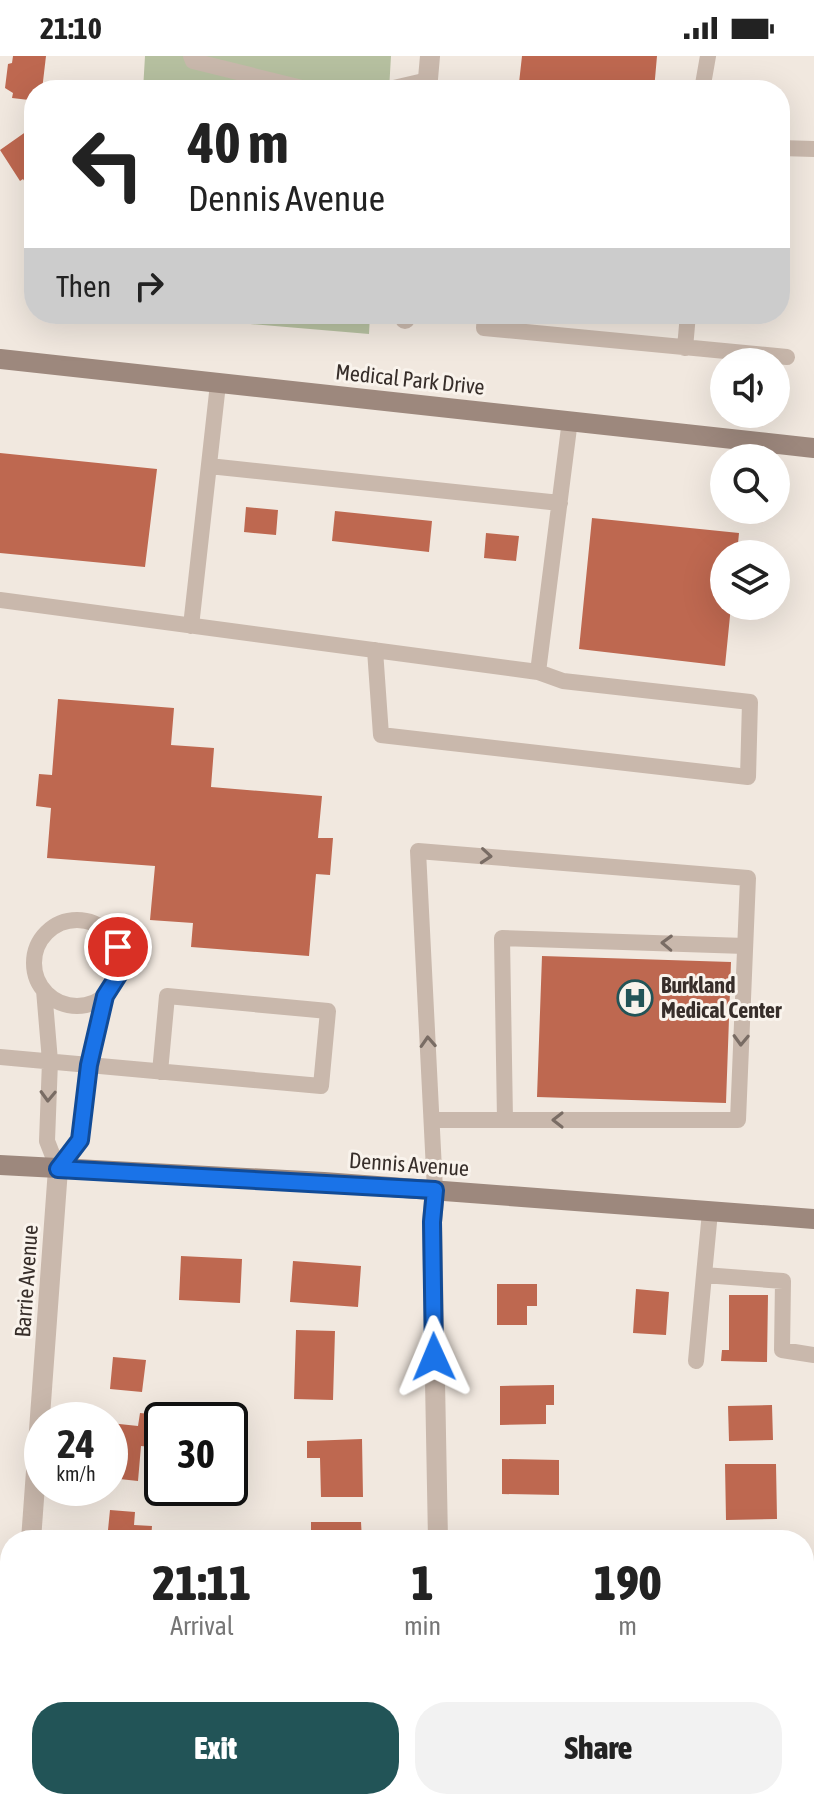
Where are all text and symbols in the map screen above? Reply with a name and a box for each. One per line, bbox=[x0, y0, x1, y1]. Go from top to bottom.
text: 21:10 bbox=[40, 11, 102, 45]
text: 40 m bbox=[188, 111, 289, 175]
icon: left bbox=[56, 112, 160, 216]
text: Dennis Avenue bbox=[188, 177, 385, 219]
icon: right bbox=[127, 264, 171, 308]
text: Then bbox=[56, 269, 111, 303]
map controls bbox=[710, 348, 790, 620]
button: sound bbox=[710, 348, 790, 428]
street label: Medical Park Drive bbox=[334, 358, 486, 400]
button: search bbox=[710, 444, 790, 524]
button: layers bbox=[710, 540, 790, 620]
one-way arrow bbox=[480, 848, 493, 865]
pin bbox=[84, 913, 152, 981]
icon: arrive bbox=[96, 925, 140, 969]
one-way arrow bbox=[660, 935, 673, 952]
place label: Burkland Medical Center bbox=[661, 972, 782, 1023]
hospital icon: Burkland Medical Center bbox=[616, 979, 654, 1017]
one-way arrow bbox=[733, 1034, 750, 1047]
one-way arrow bbox=[420, 1035, 437, 1048]
one-way arrow bbox=[40, 1090, 57, 1103]
one-way arrow bbox=[551, 1111, 564, 1129]
street label: Dennis Avenue bbox=[348, 1147, 470, 1181]
street label: Barrie Avenue bbox=[9, 1224, 43, 1338]
position arrow bbox=[392, 1315, 476, 1399]
speed limit sign: 30 bbox=[144, 1402, 248, 1506]
text: 24 bbox=[57, 1421, 95, 1466]
text: km/h bbox=[56, 1462, 96, 1485]
text: 21:11 bbox=[153, 1555, 251, 1610]
text: 1 bbox=[411, 1555, 434, 1610]
text: 190 bbox=[594, 1555, 661, 1610]
text: Arrival bbox=[170, 1611, 234, 1641]
text: min bbox=[404, 1611, 441, 1641]
text: m bbox=[618, 1611, 637, 1641]
button: Exit bbox=[32, 1702, 399, 1794]
button: Share bbox=[415, 1702, 782, 1794]

